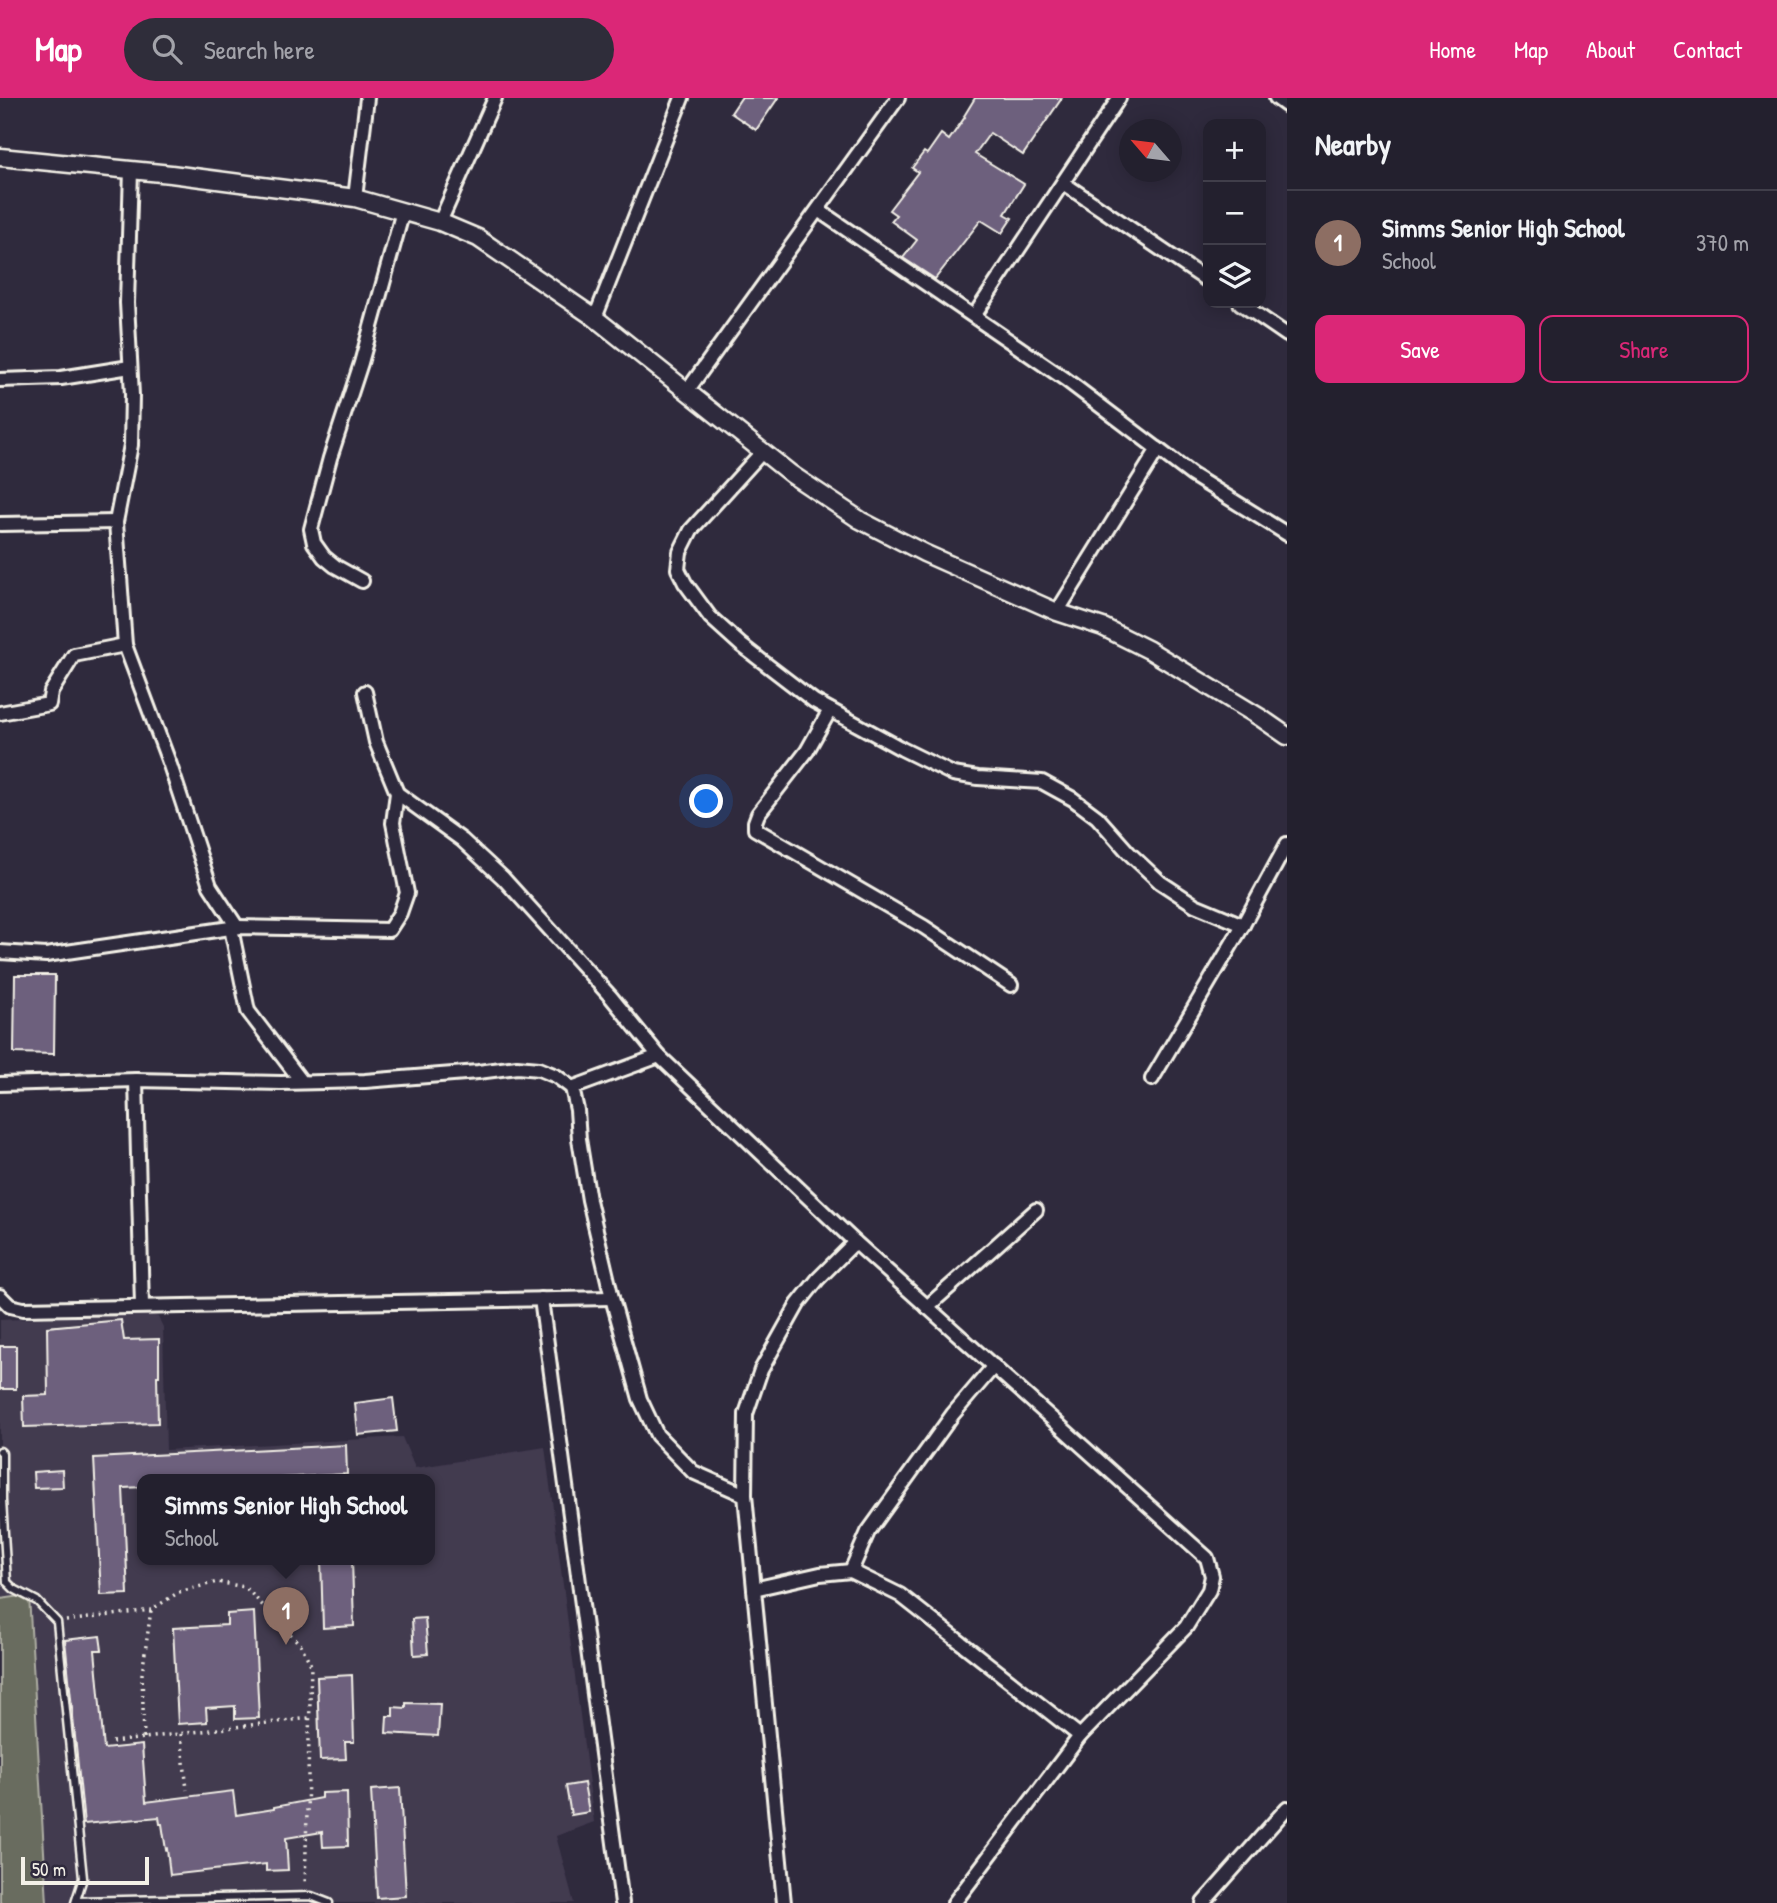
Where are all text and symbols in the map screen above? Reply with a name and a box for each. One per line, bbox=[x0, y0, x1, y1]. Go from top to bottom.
search box bbox=[124, 18, 614, 81]
text: Map bbox=[35, 27, 82, 71]
icon: search bbox=[148, 30, 186, 68]
text: Search here bbox=[204, 32, 315, 67]
text: Home bbox=[1429, 33, 1476, 65]
text: Map bbox=[1514, 33, 1548, 65]
text: About bbox=[1586, 33, 1635, 65]
text: Contact bbox=[1673, 33, 1742, 65]
north arrow bbox=[1119, 119, 1182, 182]
map controls bbox=[1203, 119, 1266, 308]
button: + bbox=[1203, 119, 1266, 182]
text: Nearby bbox=[1315, 124, 1391, 164]
button: − bbox=[1203, 182, 1266, 245]
text: Simms Senior High School bbox=[1382, 210, 1625, 245]
text: 1 bbox=[1334, 227, 1342, 258]
text: 370 m bbox=[1696, 227, 1749, 258]
button: layers bbox=[1203, 245, 1266, 308]
text: School bbox=[1382, 245, 1436, 276]
button: Save bbox=[1315, 315, 1525, 383]
button: Share bbox=[1539, 315, 1749, 383]
your location bbox=[689, 784, 723, 818]
popup bbox=[137, 1474, 435, 1565]
text: Simms Senior High School bbox=[165, 1487, 407, 1522]
text: School bbox=[165, 1522, 218, 1553]
pin: 1 bbox=[263, 1587, 309, 1645]
scale bar bbox=[21, 1854, 149, 1886]
text: 50 m bbox=[32, 1856, 66, 1882]

